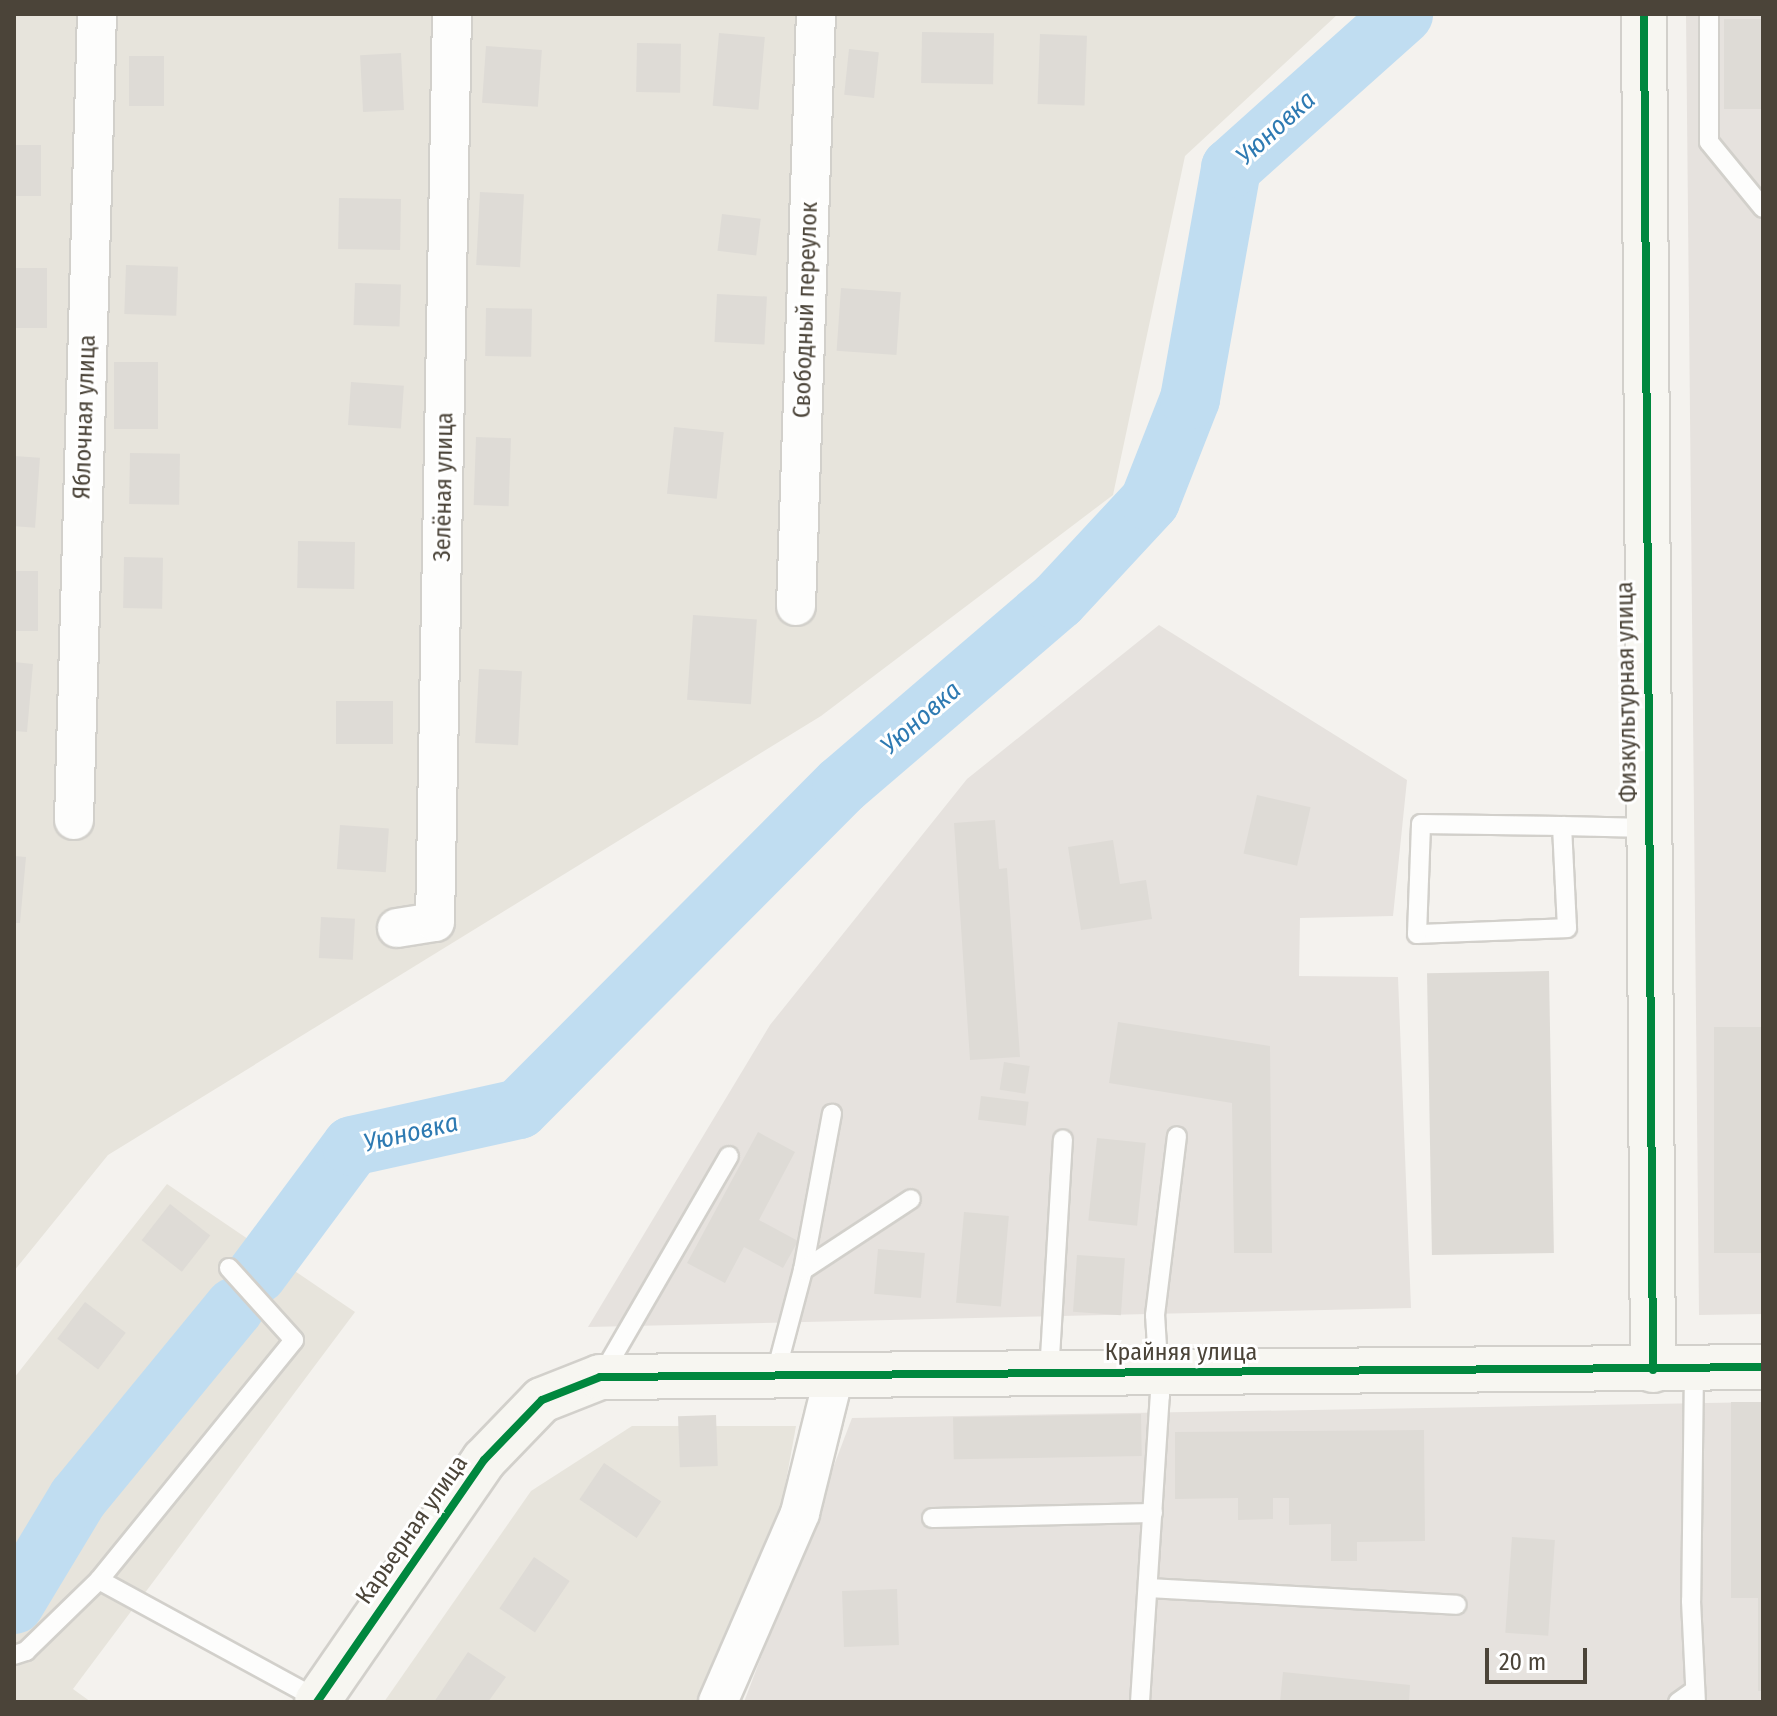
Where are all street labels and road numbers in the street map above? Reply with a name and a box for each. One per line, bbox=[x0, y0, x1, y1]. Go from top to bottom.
street label: Свободный переулок bbox=[788, 201, 824, 419]
street label: Яблочная улица bbox=[68, 334, 102, 500]
street label: Зелёная улица bbox=[428, 412, 460, 562]
street label: Физкультурная улица bbox=[1611, 581, 1643, 803]
street label: Крайняя улица bbox=[1105, 1339, 1257, 1367]
street label: Карьерная улица bbox=[350, 1450, 474, 1610]

